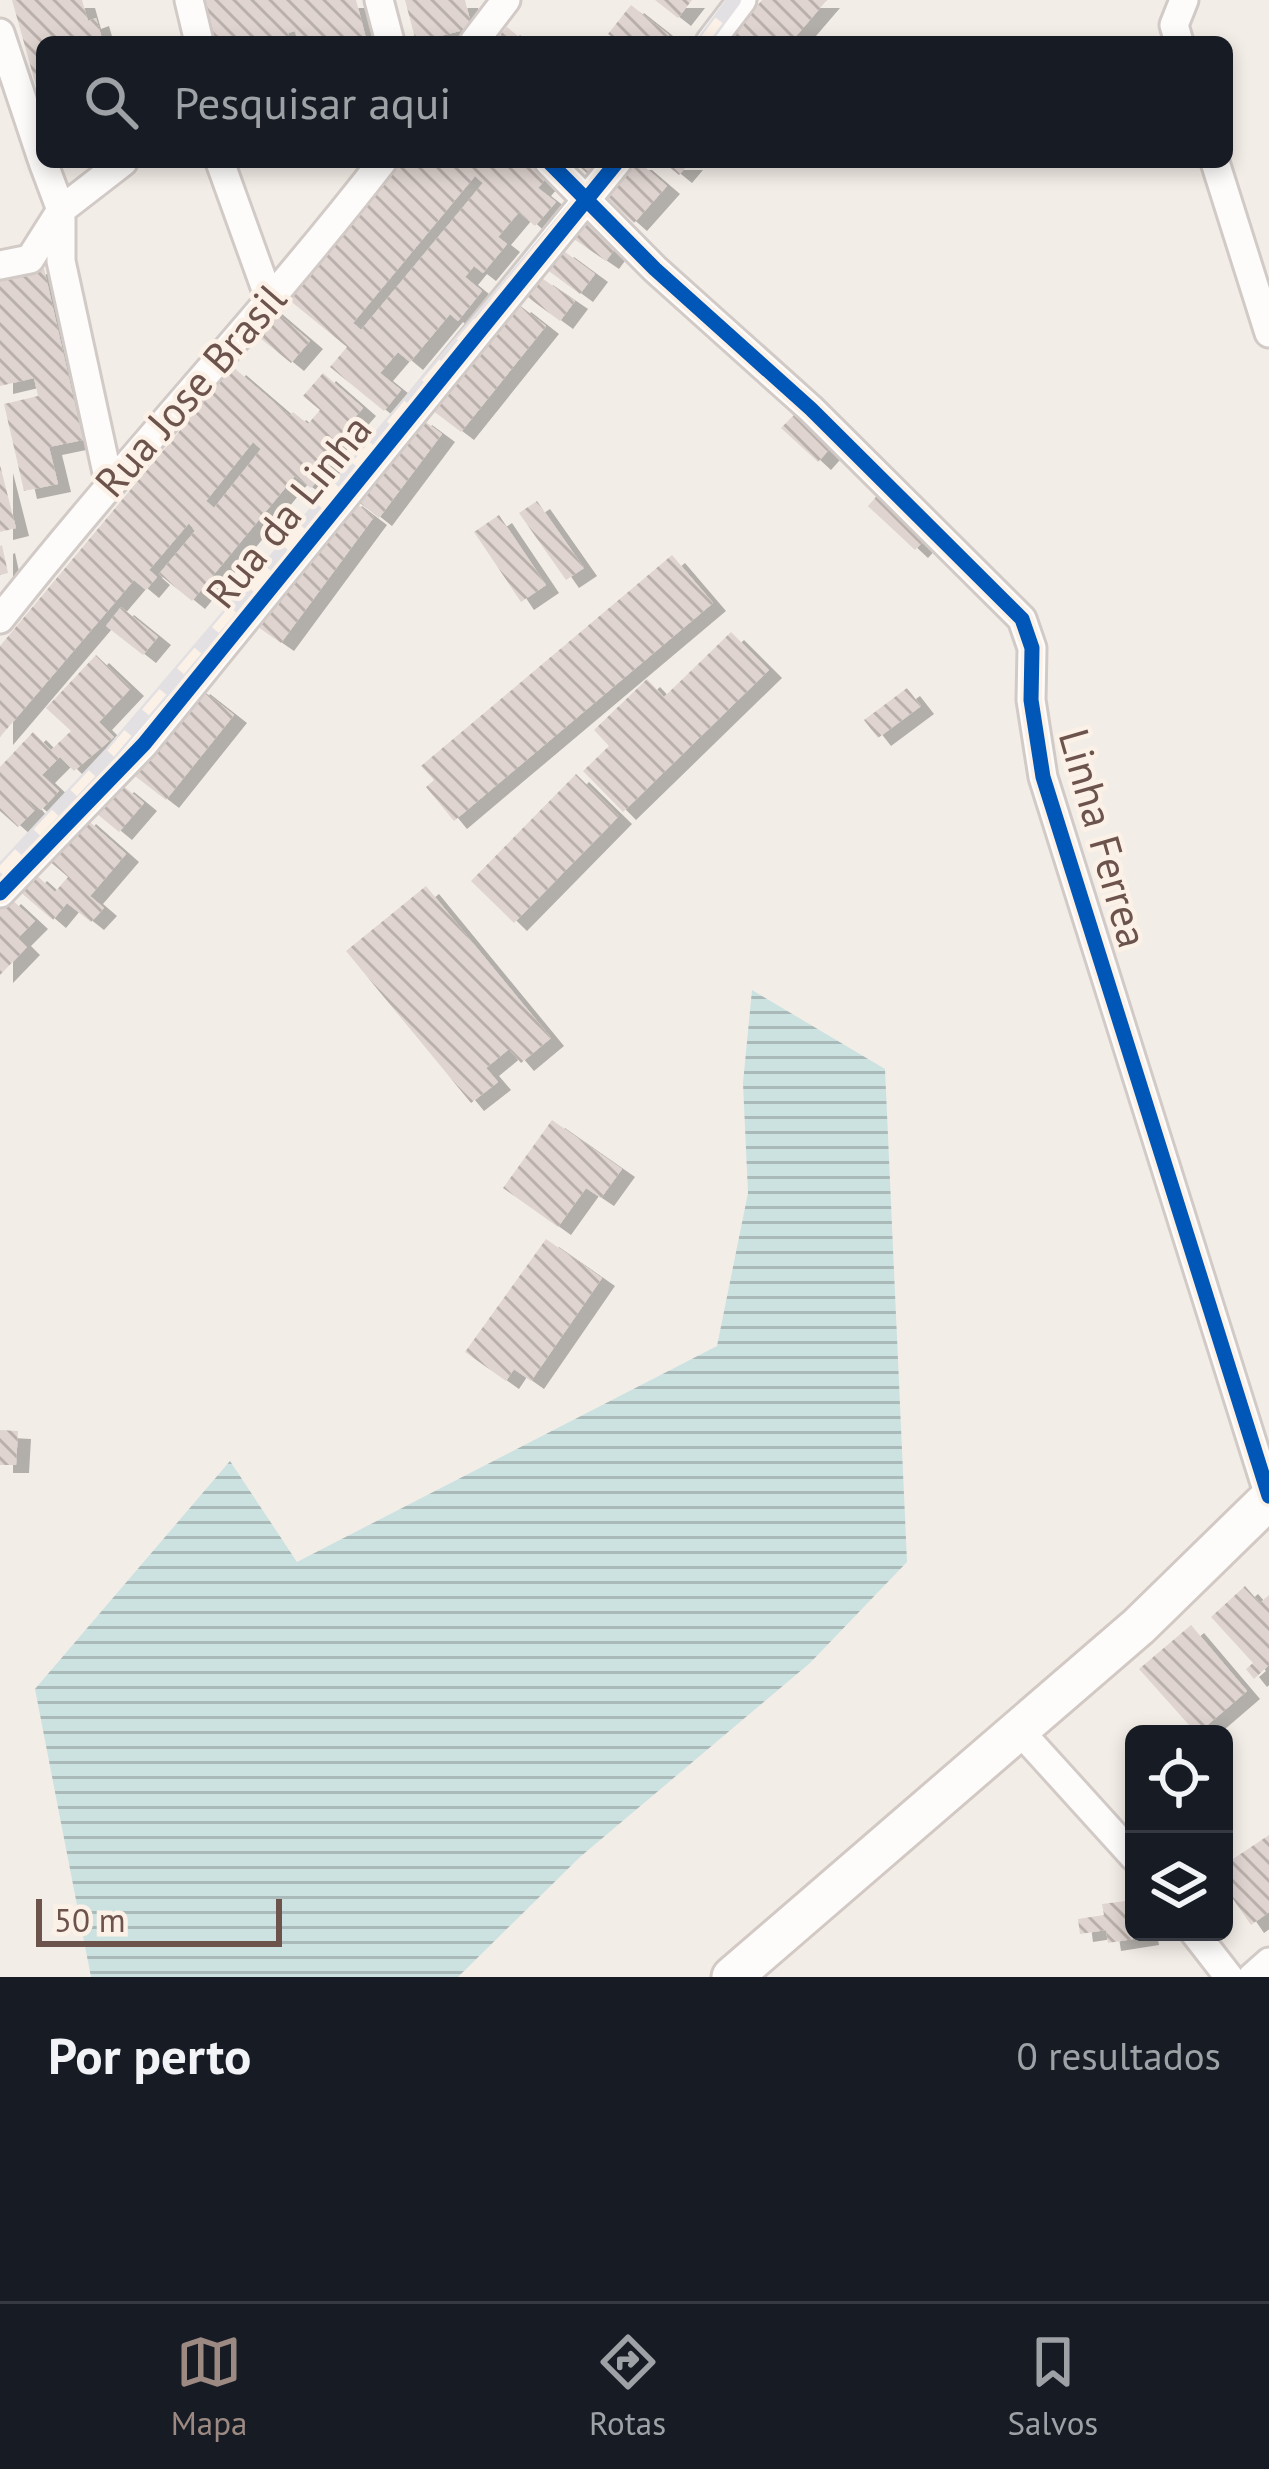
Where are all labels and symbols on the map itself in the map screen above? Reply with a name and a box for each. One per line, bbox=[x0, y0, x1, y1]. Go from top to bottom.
street label: Rua Jose Brasil bbox=[82, 272, 298, 508]
street label: Rua da Linha bbox=[193, 403, 383, 619]
street label: Linha Ferrea bbox=[1047, 722, 1161, 954]
scale bar bbox=[36, 1893, 282, 1946]

